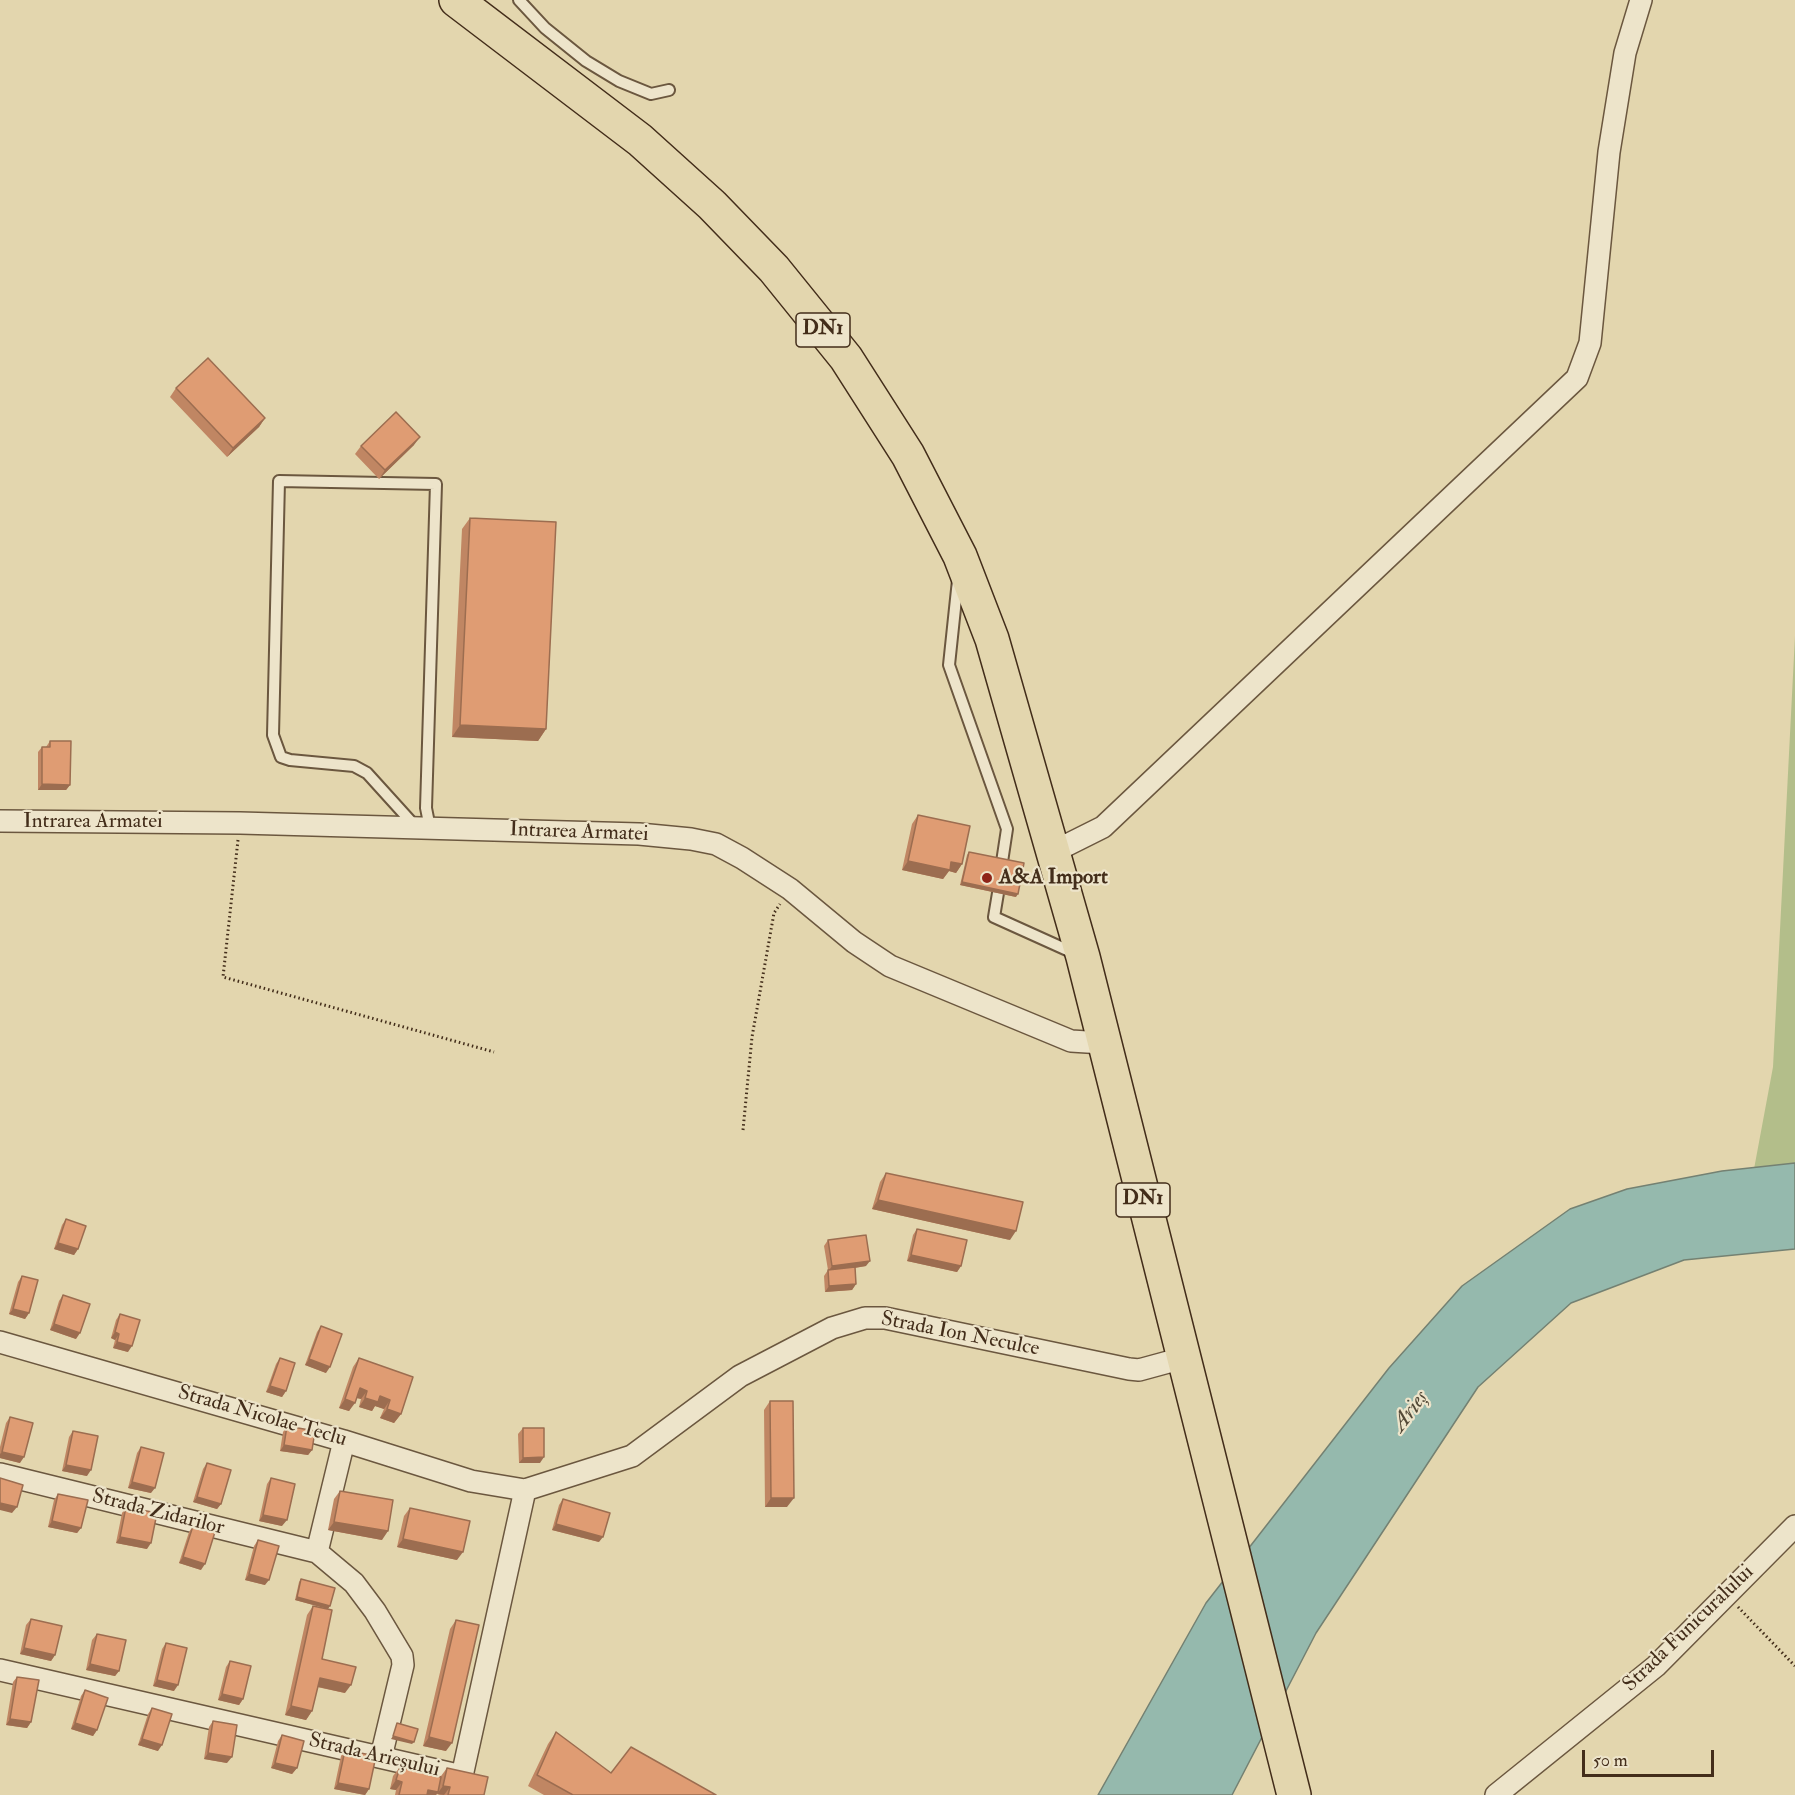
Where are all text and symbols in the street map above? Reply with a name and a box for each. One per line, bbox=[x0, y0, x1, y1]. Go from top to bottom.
road number: DN1 bbox=[796, 313, 850, 347]
street label: Intrarea Armatei bbox=[23, 809, 163, 835]
street label: Intrarea Armatei bbox=[509, 818, 649, 848]
place label: A&A Import bbox=[999, 865, 1108, 891]
marker: A&A Import bbox=[980, 871, 994, 885]
road number: DN1 bbox=[1116, 1183, 1170, 1217]
street label: Strada Ion Neculce bbox=[879, 1307, 1041, 1363]
street label: Strada Nicolae Teclu bbox=[175, 1381, 349, 1453]
water label: Arieș bbox=[1387, 1386, 1435, 1438]
street label: Strada Zidarilor bbox=[89, 1484, 227, 1542]
street label: Strada Funicuralului bbox=[1618, 1560, 1760, 1698]
street label: Strada Arieșului bbox=[306, 1729, 442, 1783]
scale bar bbox=[1585, 1738, 1717, 1776]
text: 50 m bbox=[1593, 1749, 1628, 1772]

